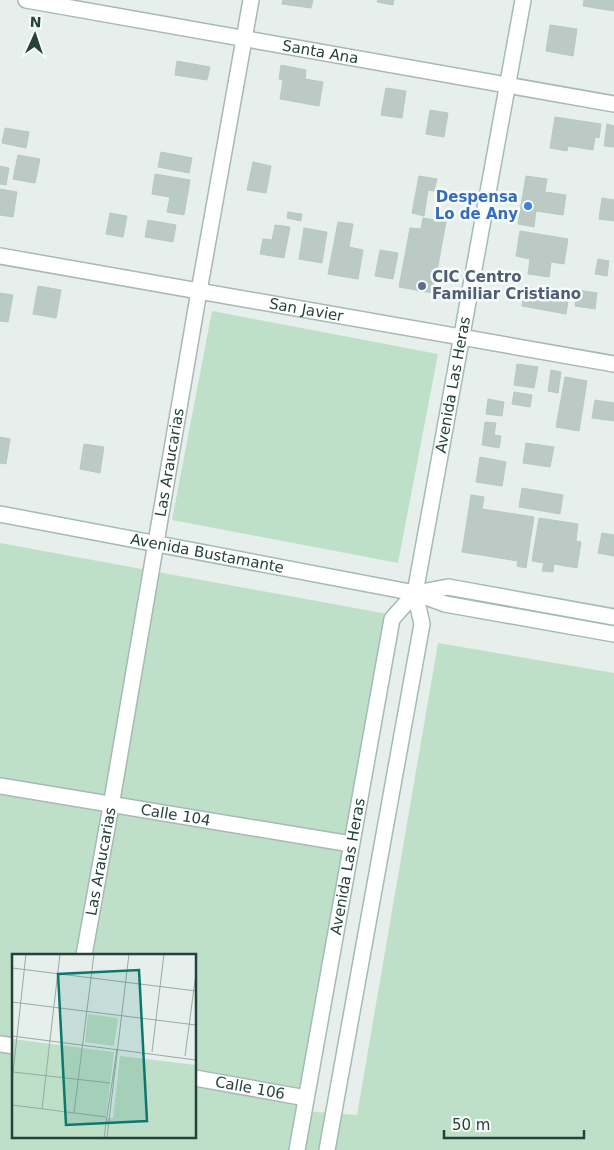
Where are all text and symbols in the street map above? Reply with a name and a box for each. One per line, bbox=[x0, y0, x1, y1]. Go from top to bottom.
north arrow bbox=[10, 10, 60, 60]
text: N bbox=[29, 14, 42, 30]
street label: Santa Ana bbox=[281, 36, 360, 68]
place label: Despensa Lo de Any bbox=[435, 188, 518, 223]
marker: Despensa Lo de Any bbox=[522, 200, 534, 212]
place label: CIC Centro Familiar Cristiano bbox=[432, 268, 581, 303]
marker: CIC Centro Familiar Cristiano bbox=[416, 280, 428, 292]
street label: San Javier bbox=[268, 295, 346, 325]
street label: Avenida Las Heras bbox=[432, 315, 474, 455]
street label: Las Araucarias bbox=[152, 406, 188, 518]
street label: Avenida Bustamante bbox=[129, 530, 286, 577]
street label: Avenida Las Heras bbox=[327, 797, 369, 936]
street label: Calle 104 bbox=[139, 800, 212, 830]
street label: Las Araucarias bbox=[82, 806, 120, 917]
inset map bbox=[12, 954, 196, 1138]
street label: Calle 106 bbox=[214, 1073, 286, 1103]
scale bar bbox=[444, 1108, 584, 1140]
text: 50 m bbox=[452, 1116, 490, 1134]

